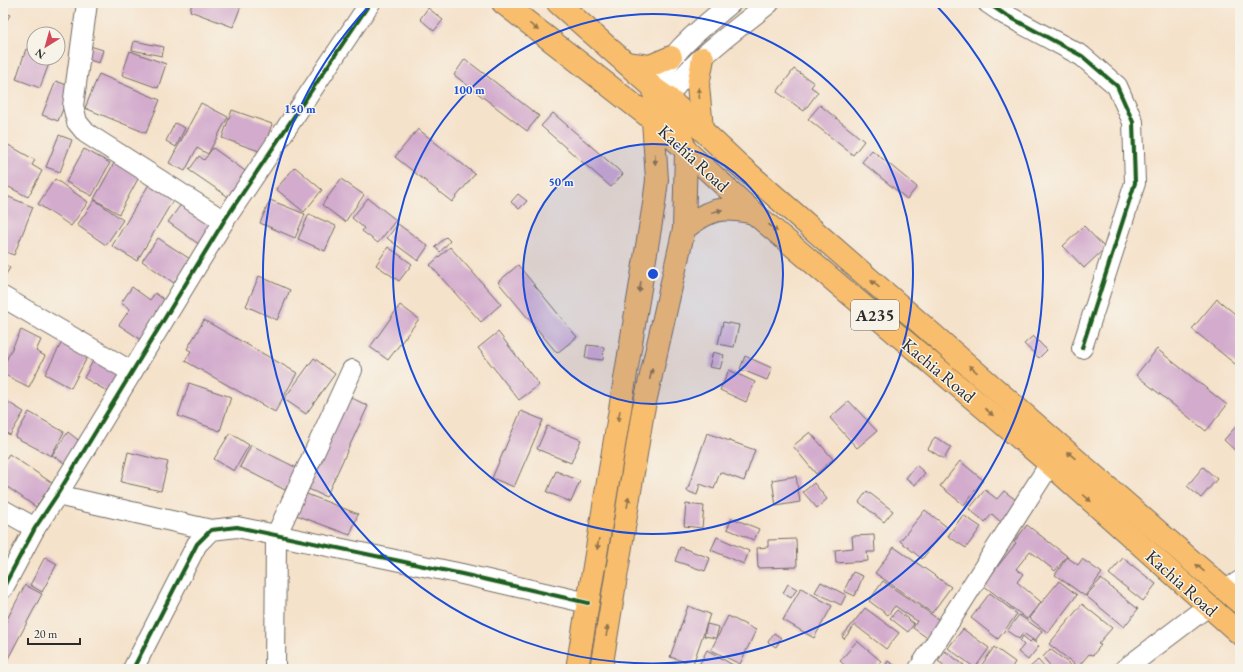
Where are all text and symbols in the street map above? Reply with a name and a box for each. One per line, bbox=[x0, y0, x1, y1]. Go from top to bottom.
one-way arrow bbox=[529, 23, 540, 31]
north arrow bbox=[26, 26, 66, 66]
text: N bbox=[32, 46, 48, 62]
text: 100 m bbox=[453, 82, 485, 98]
one-way arrow bbox=[695, 87, 702, 99]
text: 150 m bbox=[284, 101, 316, 117]
street label: Kachia Road bbox=[654, 119, 735, 197]
one-way arrow bbox=[651, 153, 658, 165]
text: 50 m bbox=[548, 174, 574, 190]
one-way arrow bbox=[711, 208, 723, 214]
one-way arrow bbox=[767, 224, 778, 233]
centre of rings bbox=[646, 267, 660, 281]
one-way arrow bbox=[870, 279, 880, 288]
one-way arrow bbox=[637, 281, 643, 293]
road number: A235 bbox=[851, 300, 899, 330]
street label: Kachia Road bbox=[898, 333, 981, 408]
one-way arrow bbox=[968, 365, 978, 374]
one-way arrow bbox=[648, 368, 654, 380]
one-way arrow bbox=[983, 408, 994, 417]
one-way arrow bbox=[615, 409, 621, 422]
one-way arrow bbox=[1065, 450, 1076, 459]
one-way arrow bbox=[1082, 493, 1092, 502]
one-way arrow bbox=[625, 496, 631, 508]
one-way arrow bbox=[595, 538, 601, 550]
street label: Kachia Road bbox=[1141, 545, 1223, 622]
one-way arrow bbox=[1195, 563, 1205, 573]
scale bar bbox=[28, 620, 80, 646]
one-way arrow bbox=[605, 624, 611, 637]
text: 20 m bbox=[34, 626, 58, 642]

